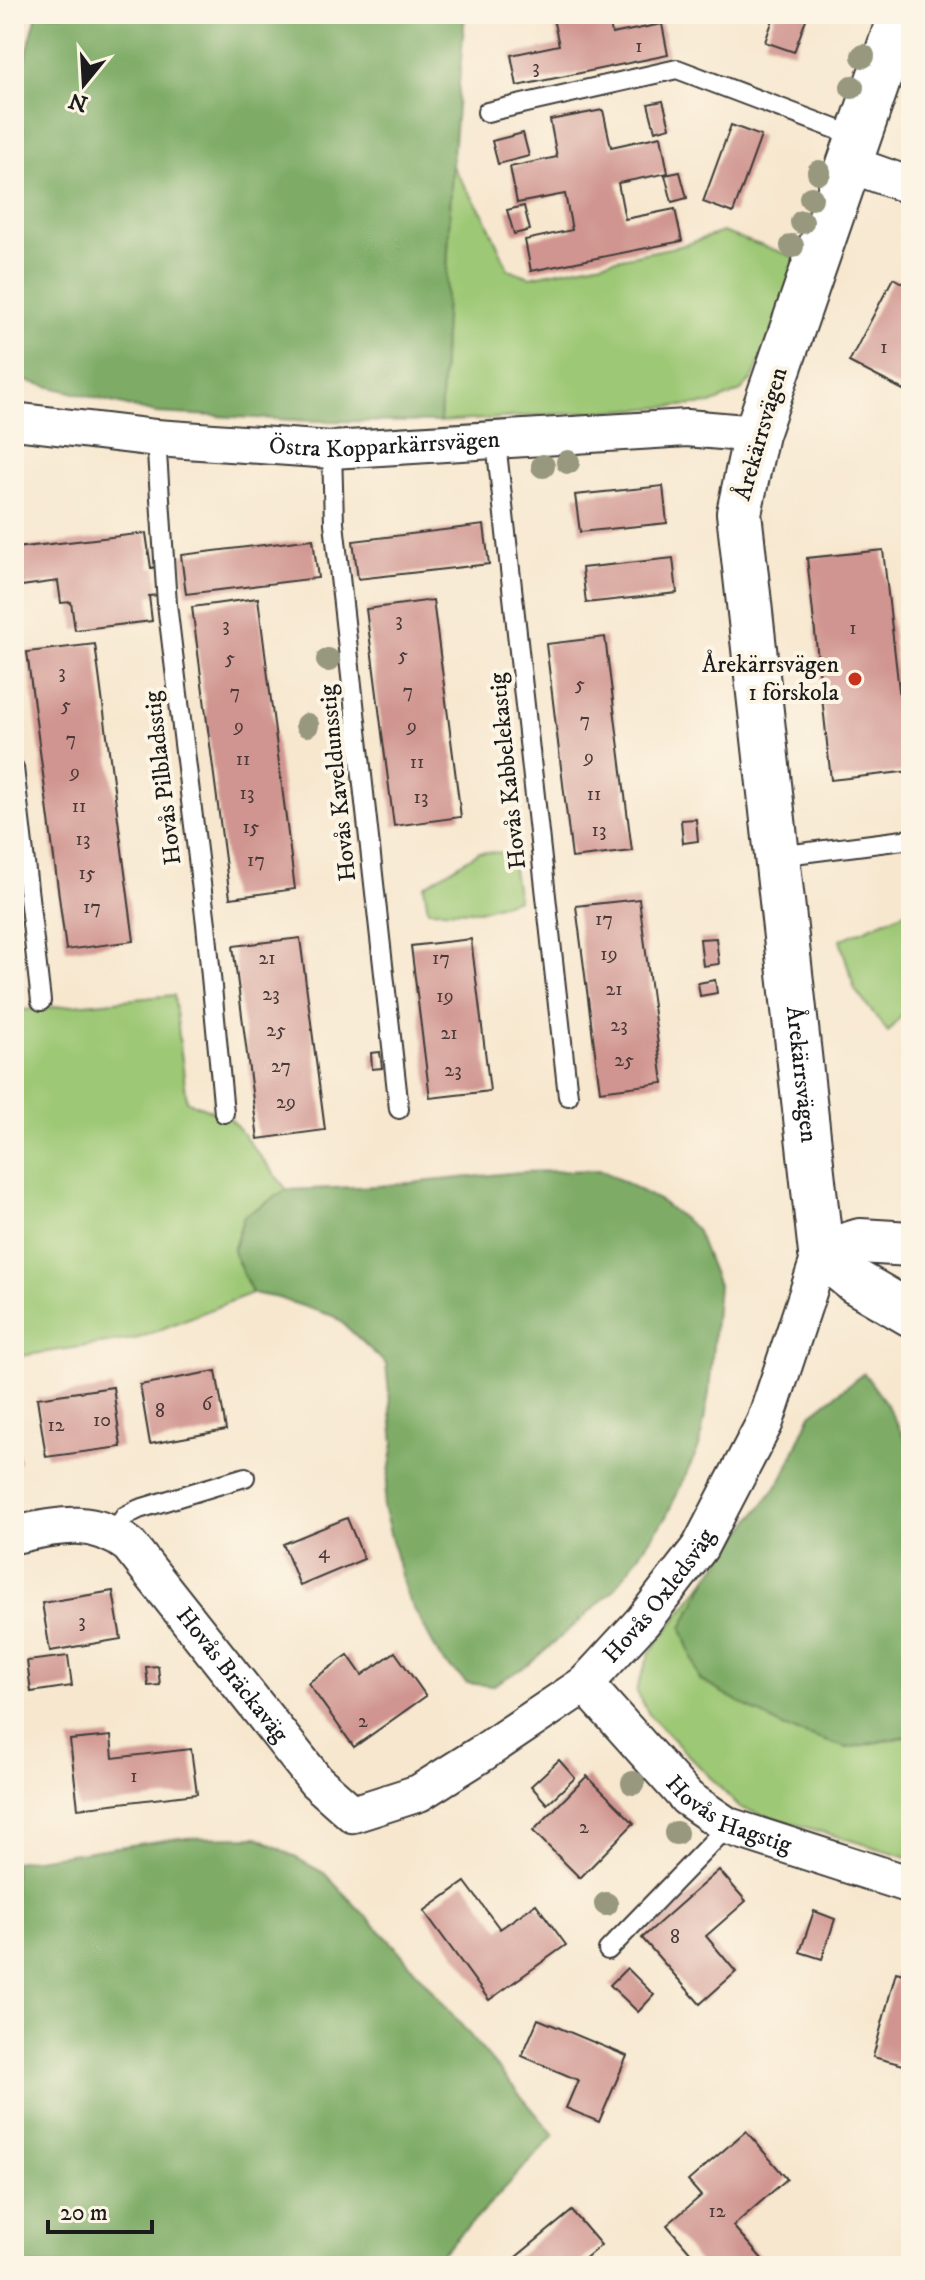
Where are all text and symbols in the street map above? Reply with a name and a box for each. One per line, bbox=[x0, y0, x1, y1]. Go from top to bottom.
house number: 1 bbox=[635, 34, 643, 59]
north arrow bbox=[44, 44, 124, 124]
house number: 3 bbox=[532, 55, 540, 80]
text: N bbox=[66, 86, 91, 117]
house number: 1 bbox=[880, 335, 888, 360]
street label: Årekärrsvägen bbox=[727, 363, 794, 504]
street label: Östra Kopparkärrsvägen bbox=[268, 425, 501, 465]
house number: 3 bbox=[395, 608, 403, 633]
house number: 3 bbox=[222, 613, 230, 638]
house number: 1 bbox=[849, 616, 857, 641]
house number: 5 bbox=[398, 643, 408, 668]
house number: 5 bbox=[225, 646, 235, 671]
place label: Årekärrsvägen 1 förskola bbox=[702, 649, 840, 708]
house number: 3 bbox=[58, 660, 66, 685]
marker: Årekärrsvägen 1 förskola bbox=[846, 670, 864, 688]
street label: Hovås Kabbelekastig bbox=[483, 671, 533, 871]
house number: 5 bbox=[575, 672, 585, 697]
house number: 7 bbox=[403, 679, 413, 704]
house number: 7 bbox=[230, 680, 240, 705]
street label: Hovås Kaveldunsstig bbox=[313, 683, 363, 883]
street label: Hovås Pilbladsstig bbox=[137, 689, 189, 867]
house number: 5 bbox=[61, 693, 71, 718]
house number: 7 bbox=[580, 708, 590, 733]
house number: 9 bbox=[233, 714, 244, 739]
house number: 9 bbox=[406, 714, 417, 739]
house number: 7 bbox=[66, 727, 76, 752]
house number: 9 bbox=[583, 745, 594, 770]
house number: 11 bbox=[236, 747, 250, 772]
house number: 11 bbox=[410, 750, 424, 775]
house number: 9 bbox=[69, 760, 80, 785]
house number: 13 bbox=[240, 781, 254, 806]
house number: 11 bbox=[587, 782, 601, 807]
house number: 13 bbox=[414, 785, 428, 810]
house number: 11 bbox=[72, 794, 86, 819]
house number: 15 bbox=[242, 815, 260, 840]
house number: 13 bbox=[592, 818, 606, 843]
house number: 13 bbox=[76, 827, 90, 852]
house number: 17 bbox=[247, 848, 265, 873]
house number: 15 bbox=[78, 861, 96, 886]
house number: 17 bbox=[83, 895, 101, 920]
house number: 17 bbox=[595, 907, 613, 932]
house number: 19 bbox=[600, 942, 618, 967]
house number: 21 bbox=[258, 946, 276, 971]
house number: 17 bbox=[432, 946, 450, 971]
house number: 21 bbox=[605, 977, 623, 1002]
house number: 23 bbox=[262, 982, 280, 1007]
house number: 19 bbox=[436, 984, 454, 1009]
street label: Årekärrsvägen bbox=[779, 1005, 824, 1145]
house number: 23 bbox=[610, 1013, 628, 1038]
house number: 25 bbox=[266, 1018, 286, 1043]
house number: 21 bbox=[440, 1021, 458, 1046]
house number: 25 bbox=[614, 1048, 634, 1073]
house number: 27 bbox=[271, 1054, 291, 1079]
house number: 23 bbox=[444, 1058, 462, 1083]
house number: 29 bbox=[276, 1090, 296, 1115]
house number: 6 bbox=[202, 1392, 213, 1417]
house number: 8 bbox=[155, 1399, 165, 1424]
house number: 10 bbox=[93, 1408, 111, 1433]
house number: 12 bbox=[47, 1413, 65, 1438]
street label: Hovås Oxledsväg bbox=[597, 1524, 722, 1670]
house number: 4 bbox=[318, 1540, 330, 1565]
street label: Hovås Bräckaväg bbox=[169, 1601, 295, 1749]
house number: 3 bbox=[78, 1609, 86, 1634]
house number: 2 bbox=[358, 1709, 368, 1734]
house number: 1 bbox=[130, 1764, 138, 1789]
street label: Hovås Hagstig bbox=[659, 1769, 796, 1861]
house number: 2 bbox=[579, 1815, 589, 1840]
house number: 8 bbox=[670, 1925, 680, 1950]
scale bar bbox=[48, 2184, 152, 2234]
text: 20 m bbox=[60, 2198, 108, 2228]
house number: 12 bbox=[708, 2199, 726, 2224]

